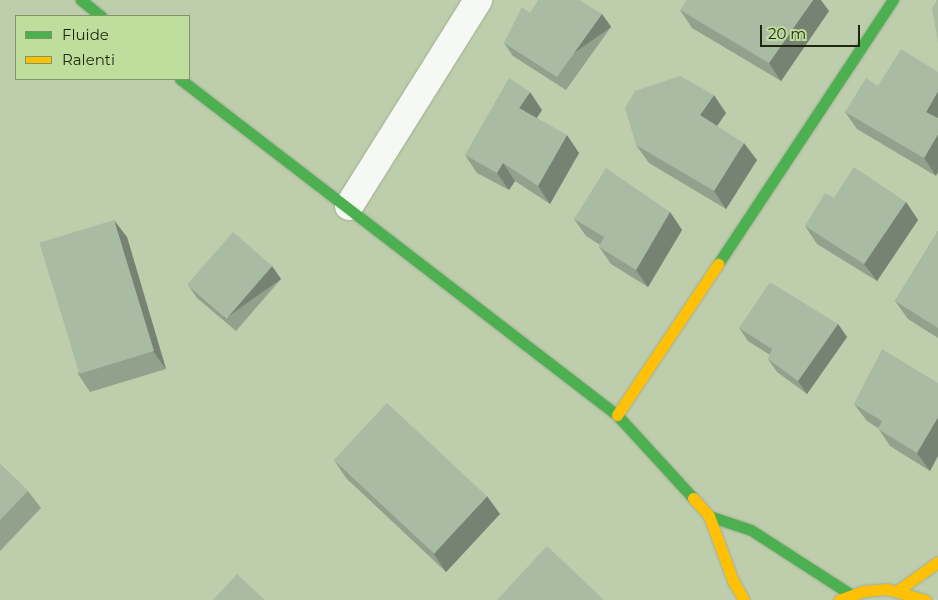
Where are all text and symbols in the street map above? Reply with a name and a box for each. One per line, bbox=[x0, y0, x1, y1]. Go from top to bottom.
legend bbox=[15, 15, 190, 80]
scale bar bbox=[763, 15, 863, 47]
text: 20 m bbox=[768, 24, 806, 43]
text: Fluide bbox=[62, 25, 109, 44]
text: Ralenti bbox=[62, 50, 115, 69]

